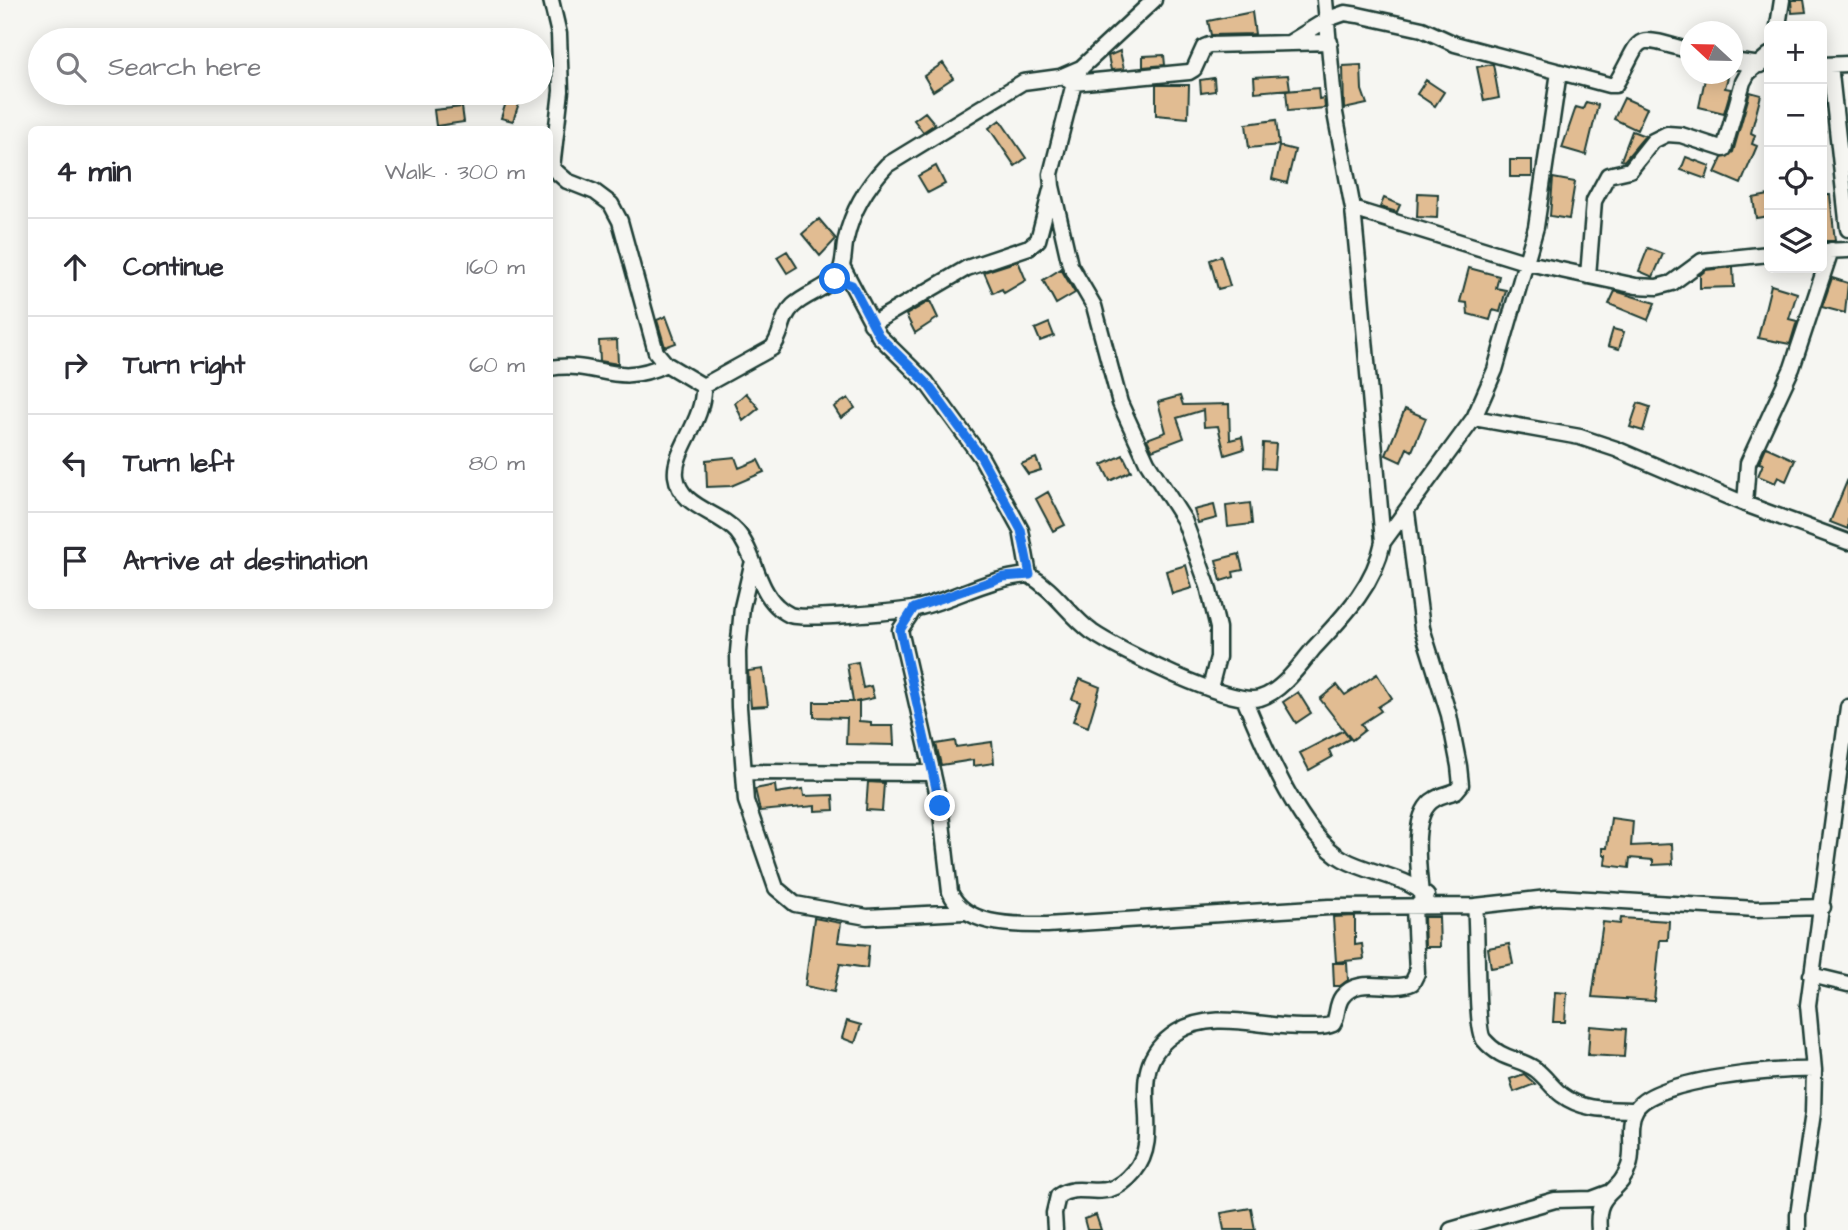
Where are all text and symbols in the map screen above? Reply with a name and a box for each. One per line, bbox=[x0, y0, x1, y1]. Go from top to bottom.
north arrow bbox=[1680, 21, 1743, 84]
map controls bbox=[1764, 21, 1827, 273]
button: + bbox=[1764, 21, 1827, 84]
search box bbox=[28, 28, 553, 105]
icon: search bbox=[52, 48, 90, 86]
text: Search here bbox=[108, 49, 261, 85]
button: − bbox=[1764, 84, 1827, 147]
button: locate bbox=[1764, 147, 1827, 210]
text: 4 min bbox=[56, 151, 131, 193]
text: Walk · 300 m bbox=[384, 156, 525, 188]
button: layers bbox=[1764, 210, 1827, 273]
icon: ahead bbox=[56, 248, 94, 286]
text: Continue bbox=[123, 249, 224, 285]
text: 160 m bbox=[466, 251, 525, 283]
route start bbox=[819, 263, 850, 294]
icon: right bbox=[56, 346, 94, 384]
text: Turn right bbox=[123, 347, 245, 383]
text: 60 m bbox=[469, 349, 525, 381]
icon: left bbox=[56, 444, 94, 482]
text: Turn left bbox=[123, 445, 234, 481]
text: 80 m bbox=[468, 447, 525, 479]
icon: arrive bbox=[56, 542, 94, 580]
text: Arrive at destination bbox=[123, 543, 368, 579]
route end bbox=[924, 790, 955, 821]

